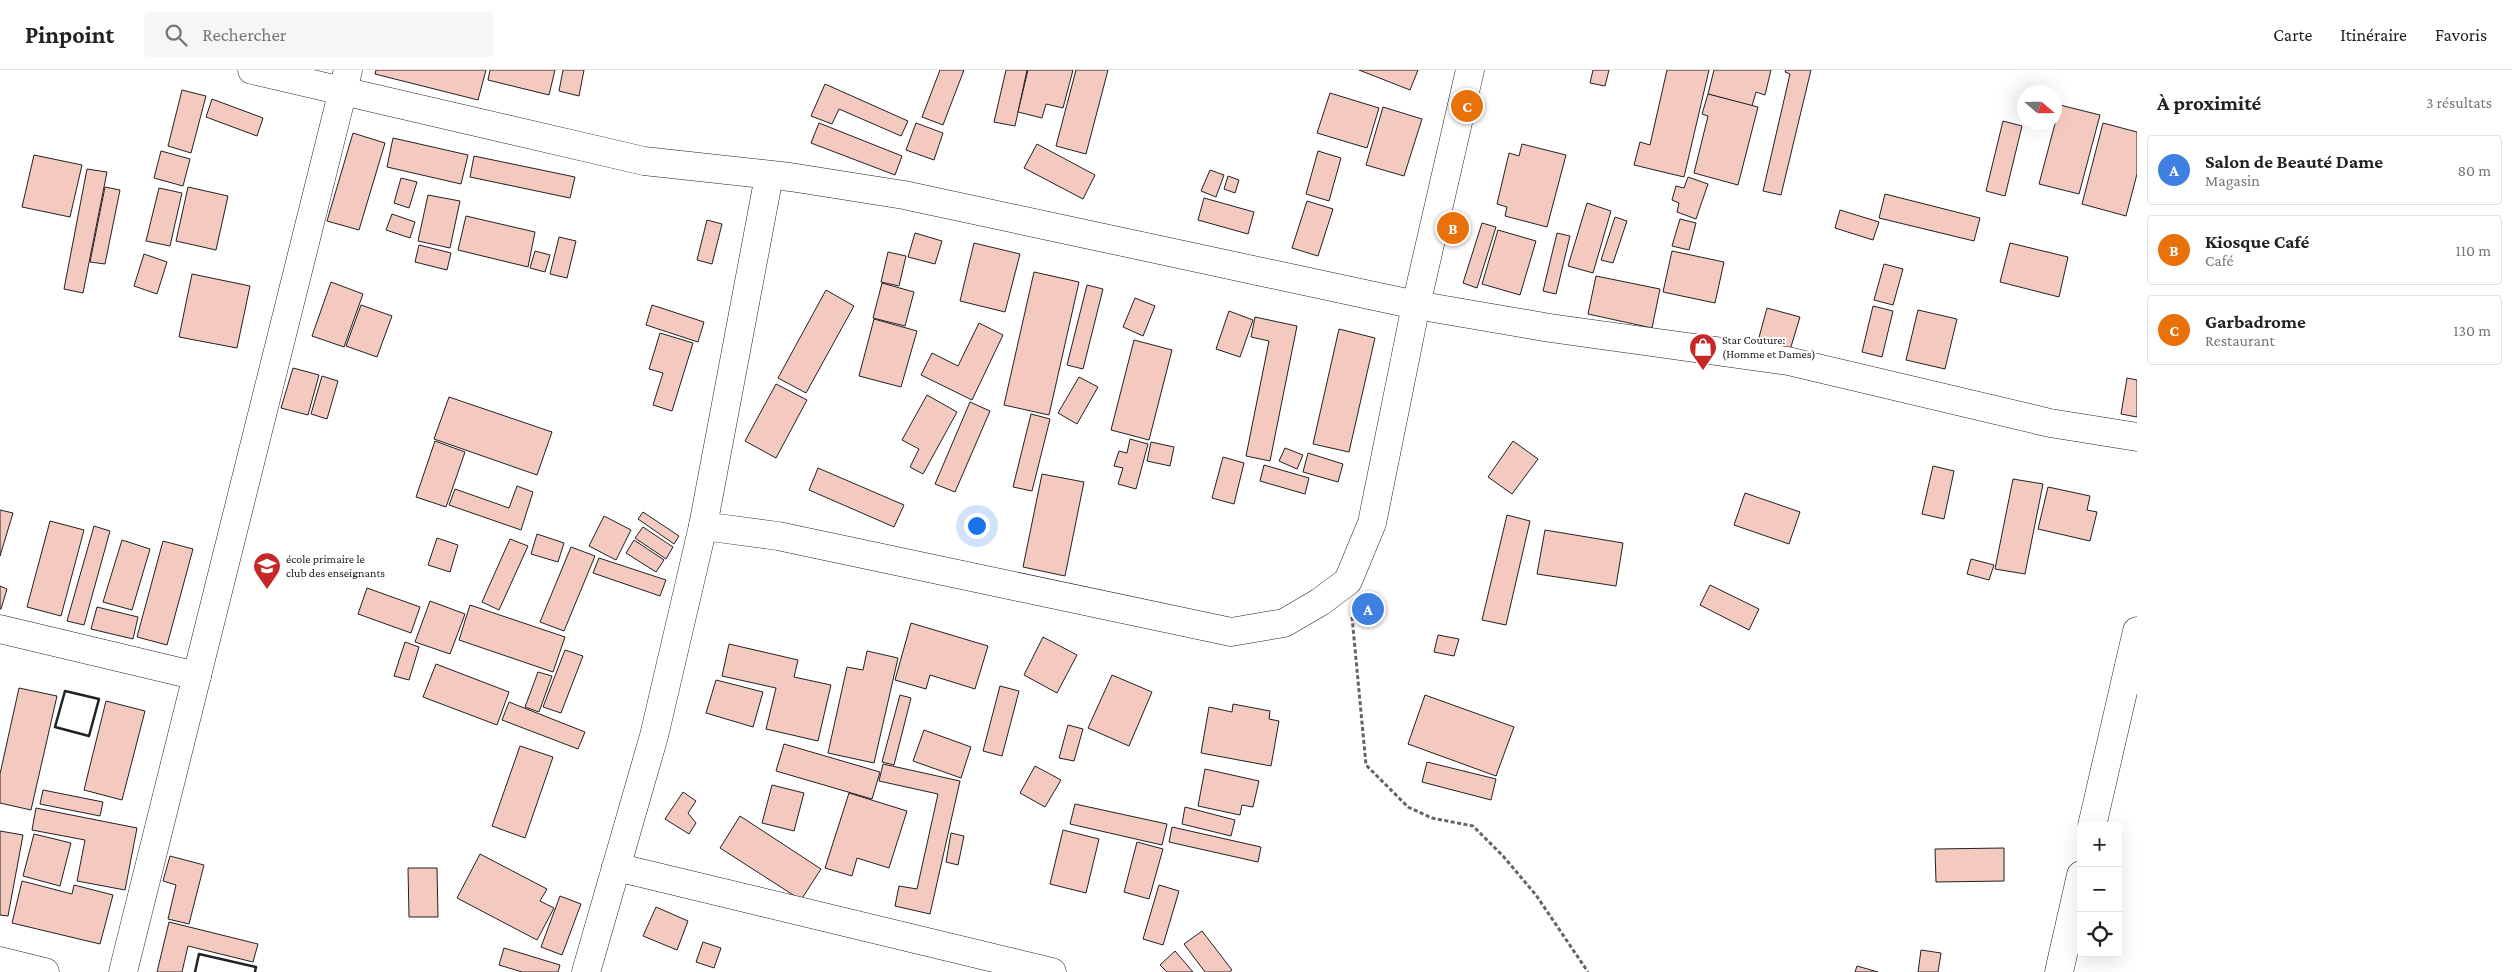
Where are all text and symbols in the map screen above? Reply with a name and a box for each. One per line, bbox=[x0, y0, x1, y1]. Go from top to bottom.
search box bbox=[144, 12, 494, 57]
text: Pinpoint bbox=[25, 21, 114, 48]
icon: search bbox=[162, 21, 190, 49]
text: Rechercher bbox=[202, 24, 287, 45]
text: Carte bbox=[2273, 25, 2312, 45]
text: Itinéraire bbox=[2340, 25, 2407, 45]
text: Favoris bbox=[2435, 25, 2487, 45]
north arrow bbox=[2017, 85, 2062, 130]
pin: C bbox=[1451, 87, 1483, 125]
text: À proximité bbox=[2157, 91, 2261, 115]
text: 3 résultats bbox=[2426, 94, 2492, 111]
text: Salon de Beauté Dame bbox=[2205, 151, 2383, 172]
text: A bbox=[2169, 162, 2179, 179]
text: 80 m bbox=[2457, 162, 2491, 179]
text: Magasin bbox=[2205, 172, 2260, 189]
pin: B bbox=[1437, 209, 1469, 247]
text: Kiosque Café bbox=[2205, 231, 2309, 252]
text: B bbox=[2169, 242, 2179, 259]
text: 110 m bbox=[2455, 242, 2491, 259]
text: Café bbox=[2205, 252, 2233, 269]
text: Garbadrome bbox=[2205, 311, 2306, 332]
text: C bbox=[2169, 322, 2179, 339]
text: 130 m bbox=[2453, 322, 2491, 339]
shop icon: Star Couture: (Homme et Dames) bbox=[1688, 332, 1718, 371]
text: Restaurant bbox=[2205, 332, 2275, 349]
place label: Star Couture: (Homme et Dames) bbox=[1722, 333, 1816, 361]
your location bbox=[964, 513, 990, 539]
school or university icon: école primaire le club des enseignants bbox=[252, 551, 282, 590]
place label: école primaire le club des enseignants bbox=[286, 552, 385, 580]
pin: A bbox=[1352, 590, 1384, 628]
map controls bbox=[2077, 822, 2122, 957]
button: + bbox=[2077, 822, 2122, 867]
button: − bbox=[2077, 867, 2122, 912]
button: locate bbox=[2077, 912, 2122, 957]

